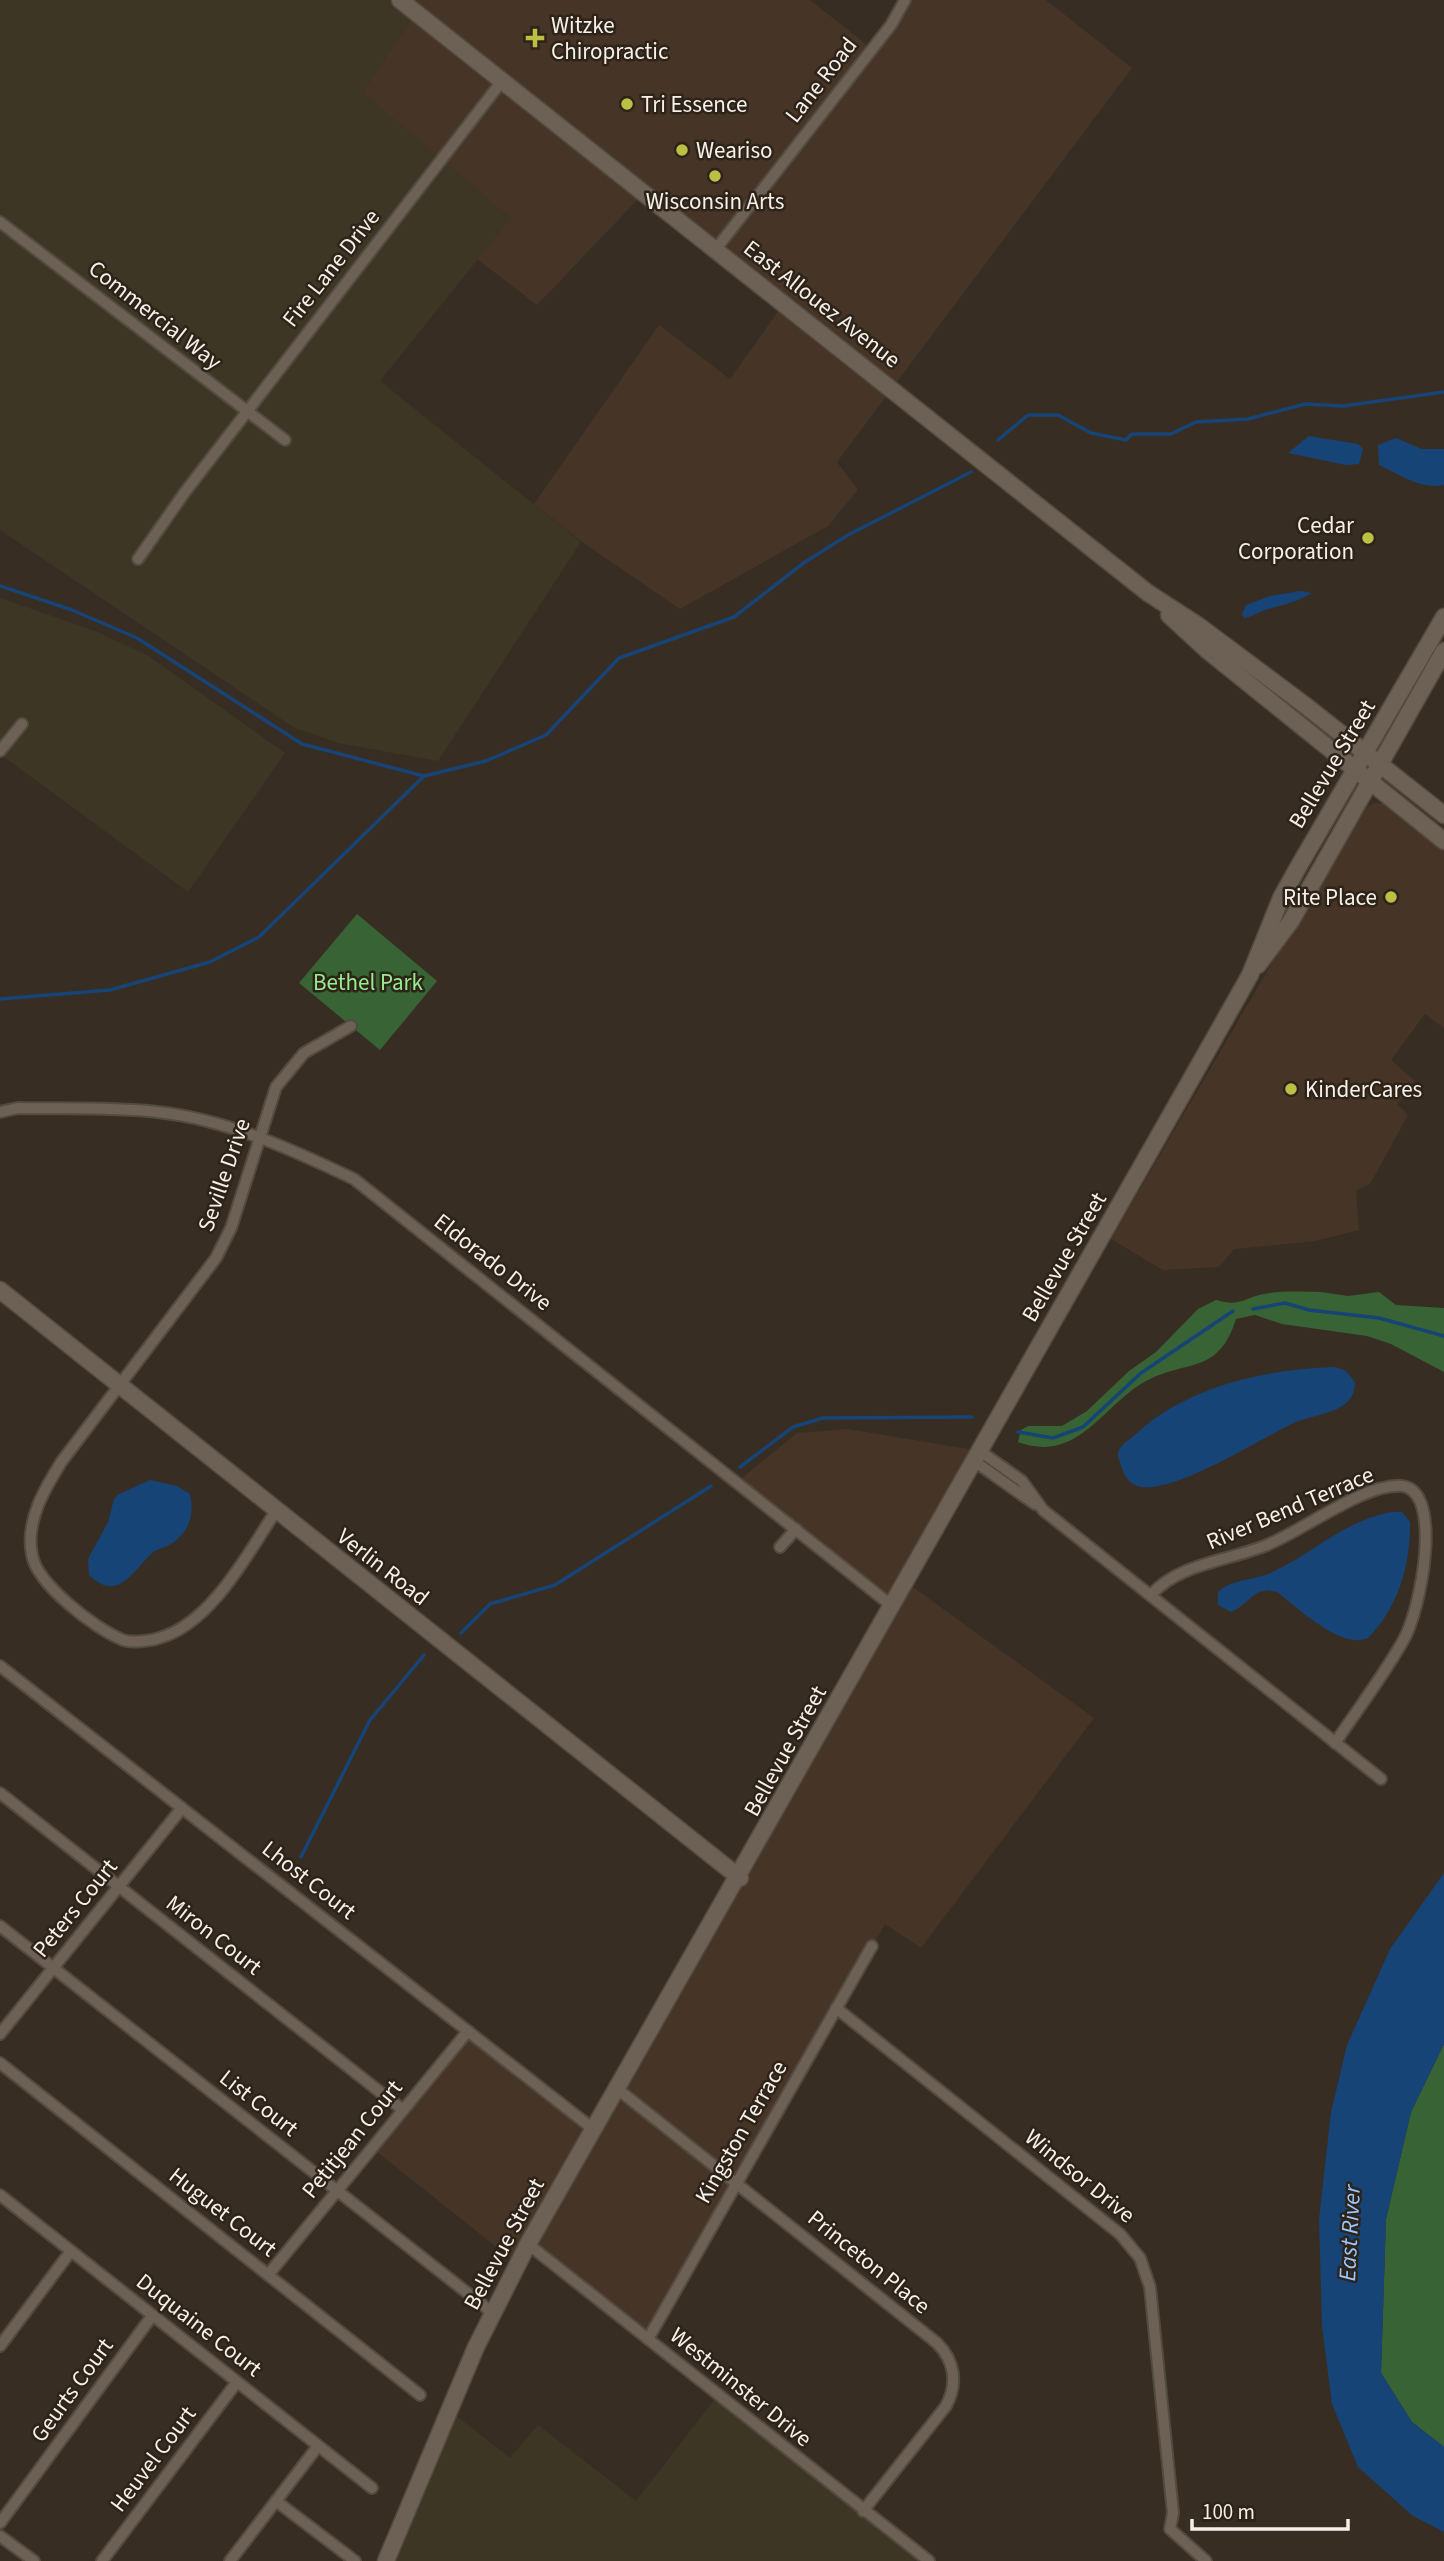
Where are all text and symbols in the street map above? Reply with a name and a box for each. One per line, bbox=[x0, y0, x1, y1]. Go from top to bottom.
place label: Witzke Chiropractic bbox=[551, 9, 669, 68]
marker: Witzke Chiropractic bbox=[525, 28, 545, 48]
street label: Lane Road bbox=[777, 30, 865, 130]
place label: Tri Essence bbox=[641, 88, 747, 121]
marker: Tri Essence bbox=[619, 96, 635, 112]
place label: Weariso bbox=[696, 134, 773, 167]
marker: Weariso bbox=[674, 142, 690, 158]
marker: Wisconsin Arts bbox=[707, 168, 723, 184]
place label: Wisconsin Arts bbox=[646, 185, 784, 218]
street label: Fire Lane Drive bbox=[274, 202, 388, 334]
street label: East Allouez Avenue bbox=[737, 232, 907, 376]
street label: Commercial Way bbox=[81, 252, 229, 378]
place label: Cedar Corporation bbox=[1238, 509, 1355, 568]
marker: Cedar Corporation bbox=[1360, 530, 1376, 546]
street label: Bellevue Street bbox=[1280, 693, 1384, 835]
place label: Rite Place bbox=[1283, 881, 1377, 914]
marker: Rite Place bbox=[1383, 889, 1399, 905]
park label: Bethel Park bbox=[313, 966, 424, 999]
place label: KinderCares bbox=[1305, 1073, 1422, 1106]
marker: KinderCares bbox=[1283, 1081, 1299, 1097]
street label: Seville Drive bbox=[189, 1114, 259, 1236]
street label: Bellevue Street bbox=[1013, 1186, 1115, 1328]
street label: Eldorado Drive bbox=[427, 1205, 559, 1319]
street label: River Bend Terrace bbox=[1201, 1458, 1379, 1558]
street label: Verlin Road bbox=[330, 1520, 436, 1614]
street label: Bellevue Street bbox=[735, 1679, 835, 1822]
street label: Lhost Court bbox=[255, 1833, 363, 1927]
street label: Peters Court bbox=[25, 1851, 125, 1964]
street label: Miron Court bbox=[159, 1887, 269, 1983]
street label: Kingston Terrace bbox=[687, 2054, 795, 2210]
street label: List Court bbox=[212, 2062, 306, 2145]
street label: Petitjean Court bbox=[294, 2072, 410, 2205]
street label: Windsor Drive bbox=[1018, 2121, 1142, 2231]
street label: Huguet Court bbox=[162, 2159, 284, 2265]
street label: Bellevue Street bbox=[455, 2172, 553, 2316]
water label: East River bbox=[1330, 2182, 1370, 2282]
street label: Princeton Place bbox=[801, 2202, 937, 2322]
street label: Duquaine Court bbox=[129, 2265, 269, 2385]
street label: Westminster Drive bbox=[663, 2319, 819, 2455]
street label: Geurts Court bbox=[23, 2331, 121, 2449]
street label: Heuvel Court bbox=[102, 2399, 204, 2519]
scale bar bbox=[1192, 2488, 1348, 2532]
text: 100 m bbox=[1202, 2497, 1255, 2527]

